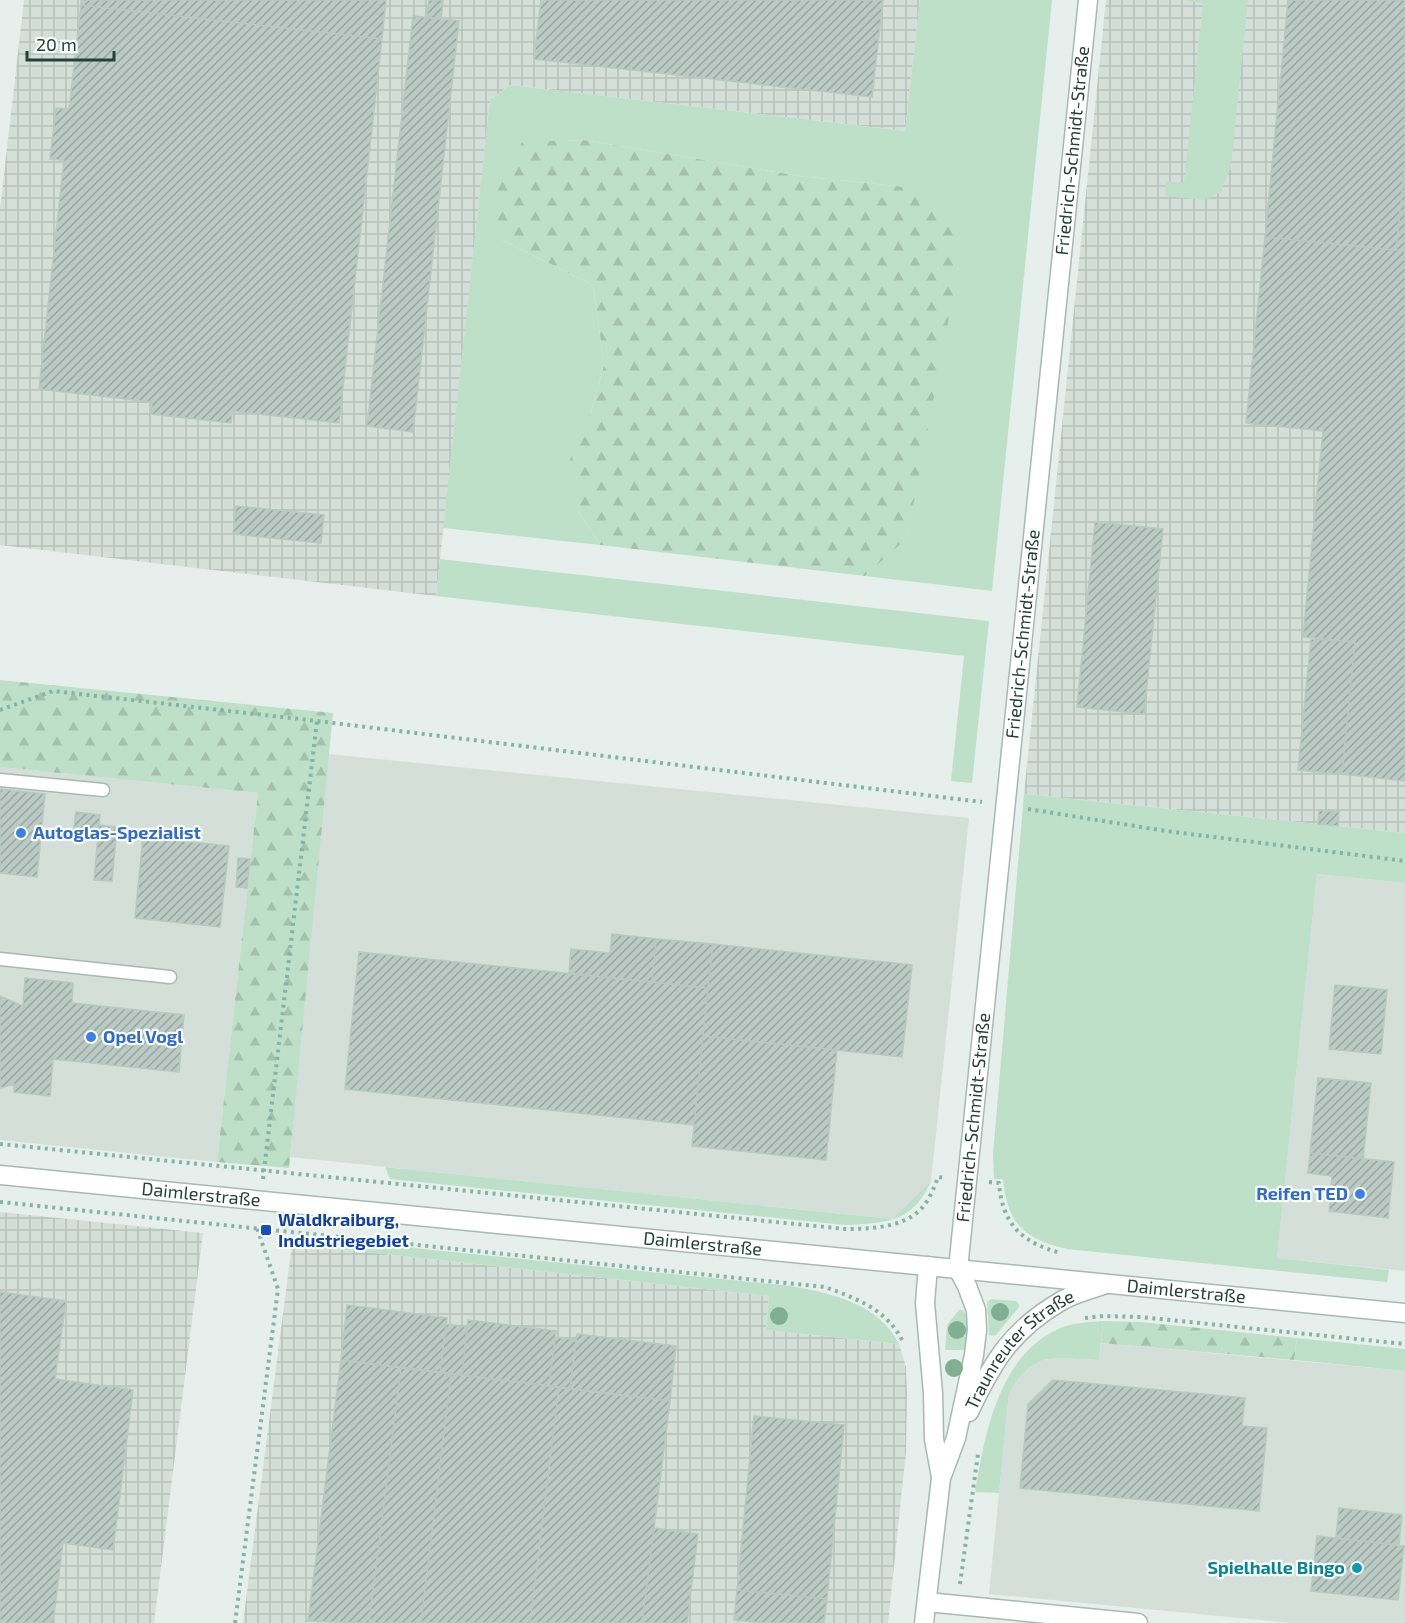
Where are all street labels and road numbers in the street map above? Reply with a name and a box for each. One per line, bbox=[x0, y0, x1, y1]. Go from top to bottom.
street label: Friedrich-Schmidt-Straße bbox=[1050, 45, 1093, 256]
street label: Friedrich-Schmidt-Straße bbox=[1000, 528, 1044, 740]
street label: Friedrich-Schmidt-Straße bbox=[951, 1012, 994, 1223]
street label: Daimlerstraße bbox=[141, 1177, 262, 1211]
street label: Daimlerstraße bbox=[642, 1226, 763, 1260]
street label: Daimlerstraße bbox=[1126, 1274, 1247, 1307]
street label: Traunreuter Straße bbox=[960, 1284, 1077, 1413]

